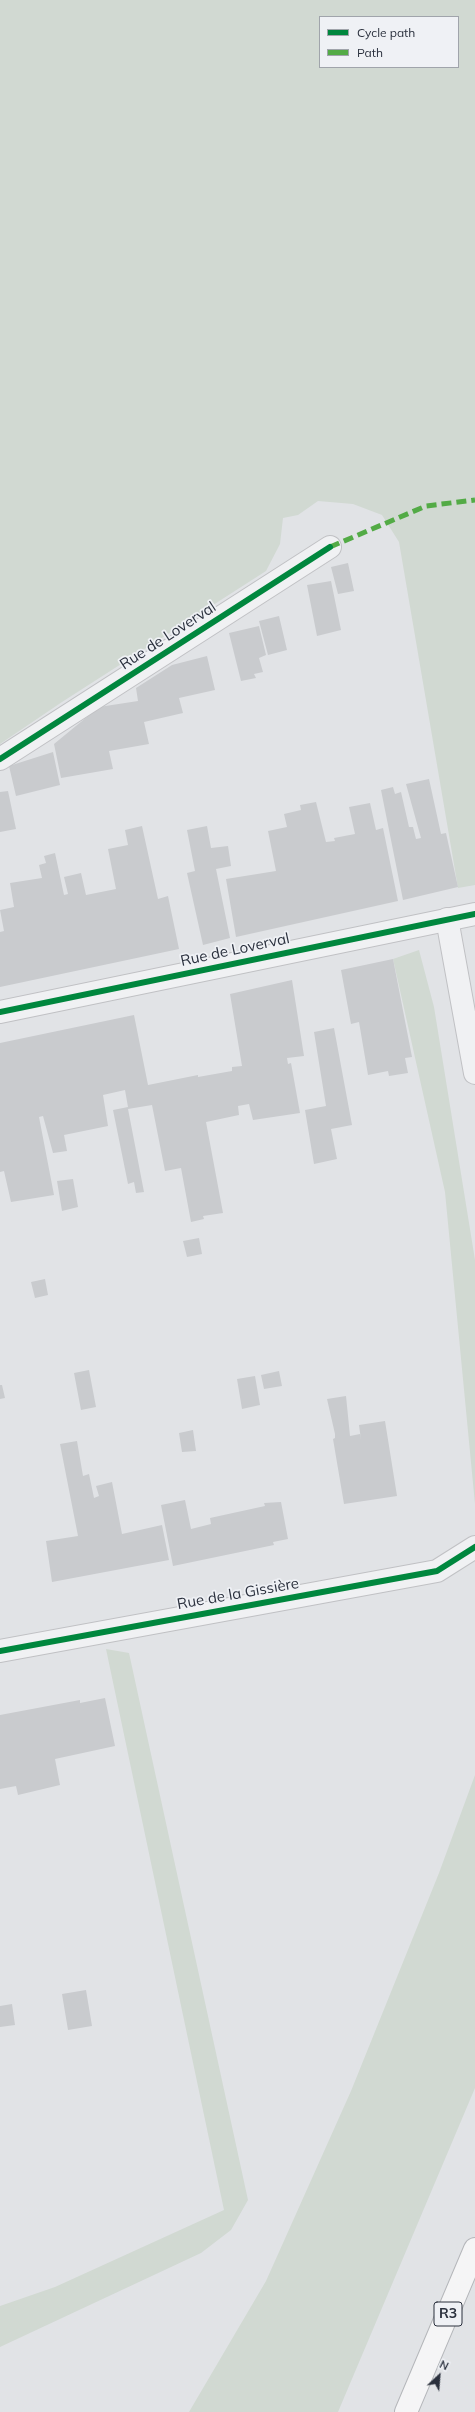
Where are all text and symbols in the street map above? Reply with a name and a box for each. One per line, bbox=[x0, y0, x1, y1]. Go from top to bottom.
legend bbox=[319, 16, 459, 68]
text: Cycle path bbox=[357, 25, 415, 40]
text: Path bbox=[357, 45, 383, 60]
street label: Rue de Loverval bbox=[117, 598, 219, 674]
street label: Rue de Loverval bbox=[179, 930, 291, 970]
street label: Rue de la Gissière bbox=[176, 1574, 300, 1614]
road number: R3 bbox=[434, 2302, 462, 2326]
north arrow bbox=[419, 2356, 459, 2396]
text: N bbox=[437, 2357, 451, 2373]

